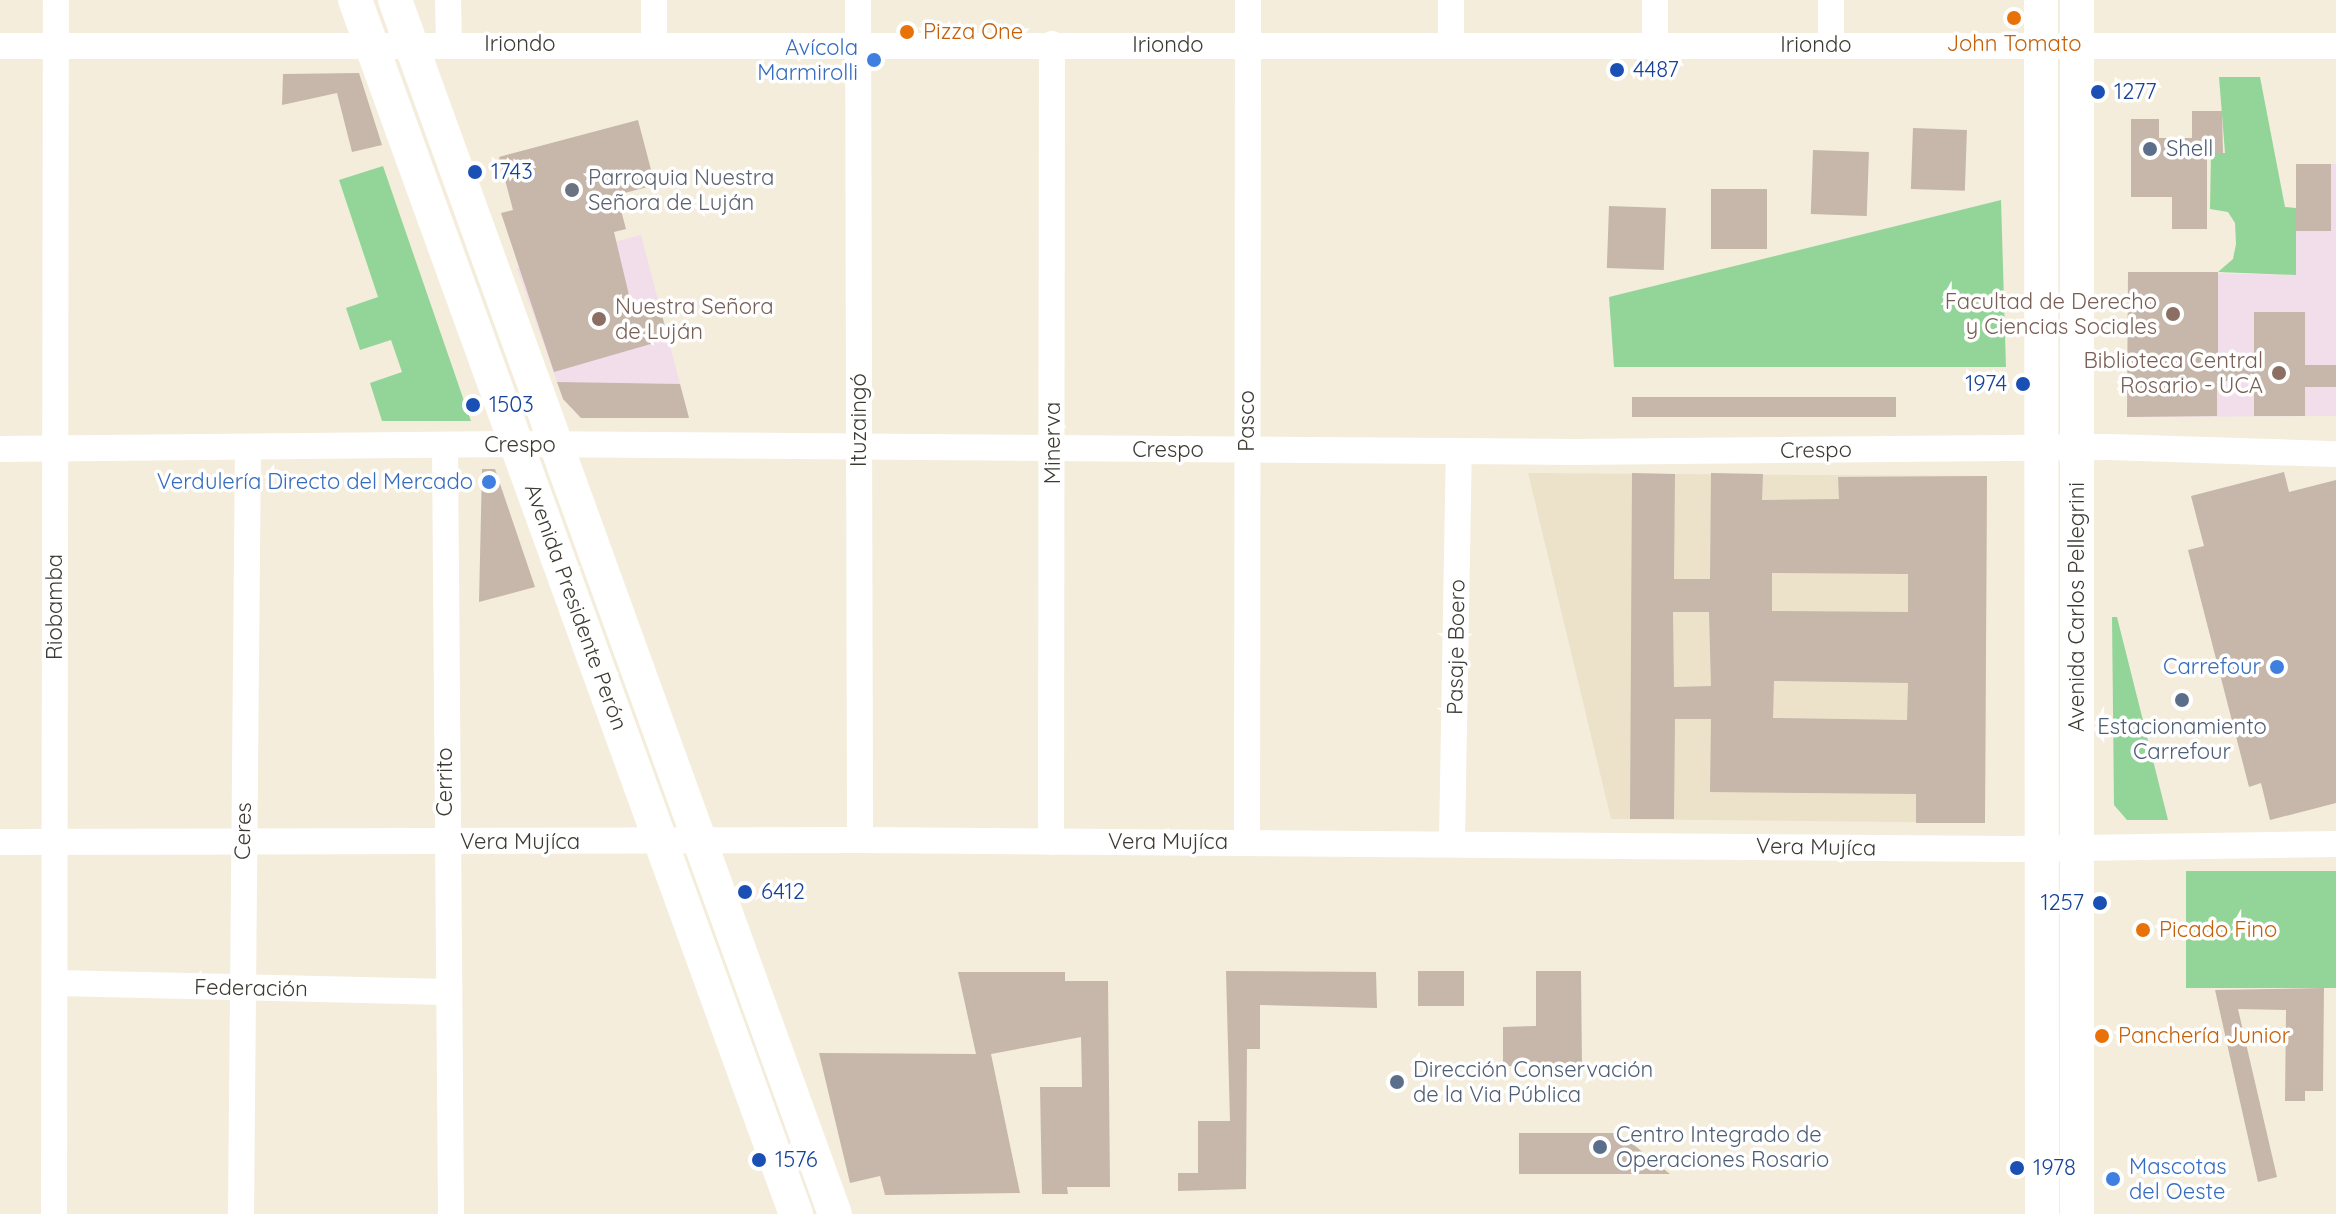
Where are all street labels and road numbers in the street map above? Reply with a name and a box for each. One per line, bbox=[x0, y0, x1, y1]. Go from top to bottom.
street label: Iriondo bbox=[484, 31, 556, 57]
street label: Iriondo bbox=[1132, 32, 1204, 58]
street label: Iriondo bbox=[1780, 32, 1852, 58]
street label: Ituzaingó bbox=[846, 373, 872, 467]
street label: Pasco bbox=[1234, 390, 1260, 452]
street label: Minerva bbox=[1040, 402, 1066, 484]
street label: Crespo bbox=[484, 432, 556, 458]
street label: Crespo bbox=[1780, 436, 1852, 464]
street label: Crespo bbox=[1132, 437, 1204, 463]
street label: Avenida Presidente Perón bbox=[519, 480, 633, 734]
street label: Avenida Carlos Pellegrini bbox=[2064, 482, 2090, 732]
street label: Riobamba bbox=[42, 554, 68, 660]
street label: Pasaje Boero bbox=[1442, 579, 1470, 715]
street label: Cerrito bbox=[432, 747, 458, 817]
street label: Ceres bbox=[229, 802, 257, 860]
street label: Vera Mujíca bbox=[460, 829, 580, 855]
street label: Vera Mujíca bbox=[1108, 829, 1228, 855]
street label: Vera Mujíca bbox=[1756, 833, 1876, 861]
street label: Federación bbox=[194, 974, 308, 1002]

